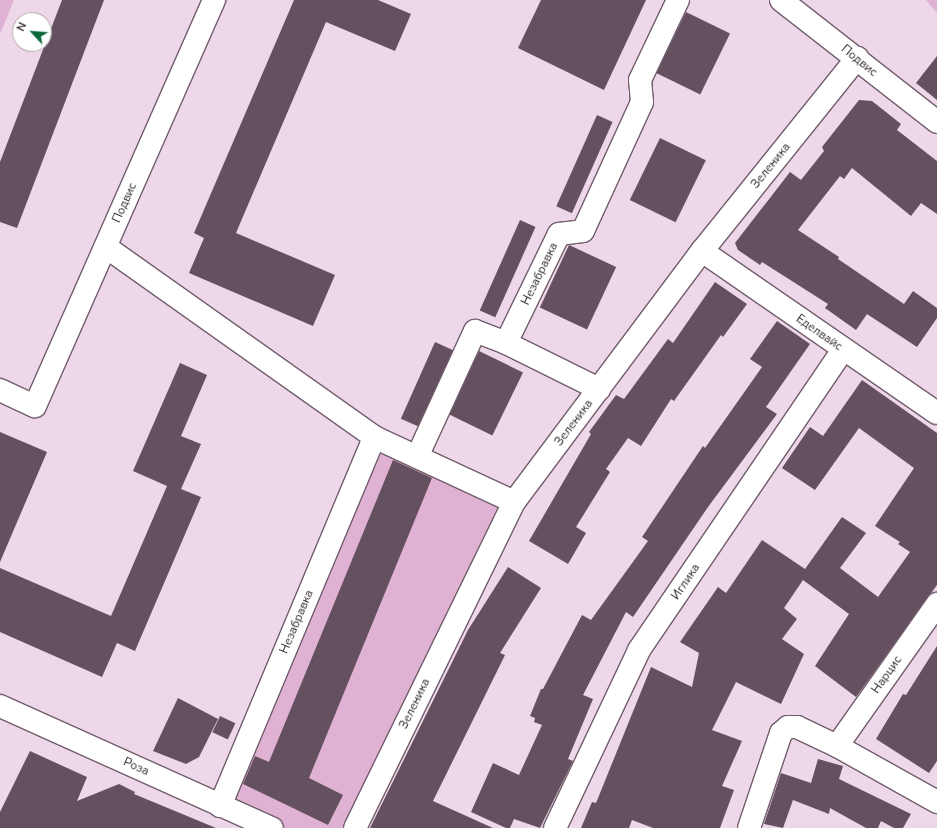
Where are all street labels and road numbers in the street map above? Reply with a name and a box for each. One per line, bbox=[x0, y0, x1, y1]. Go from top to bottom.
street label: Подвис bbox=[838, 42, 880, 80]
street label: Зеленика bbox=[748, 140, 794, 192]
street label: Подвис bbox=[110, 181, 140, 225]
street label: Незабравка bbox=[519, 240, 561, 308]
street label: Еделвайс bbox=[793, 312, 845, 354]
street label: Зеленика bbox=[552, 397, 596, 449]
street label: Иглика bbox=[669, 561, 703, 603]
street label: Незабравка bbox=[277, 588, 317, 656]
street label: Нарцис bbox=[869, 653, 905, 697]
street label: Зеленика bbox=[397, 676, 433, 732]
street label: Роза bbox=[121, 755, 151, 779]

